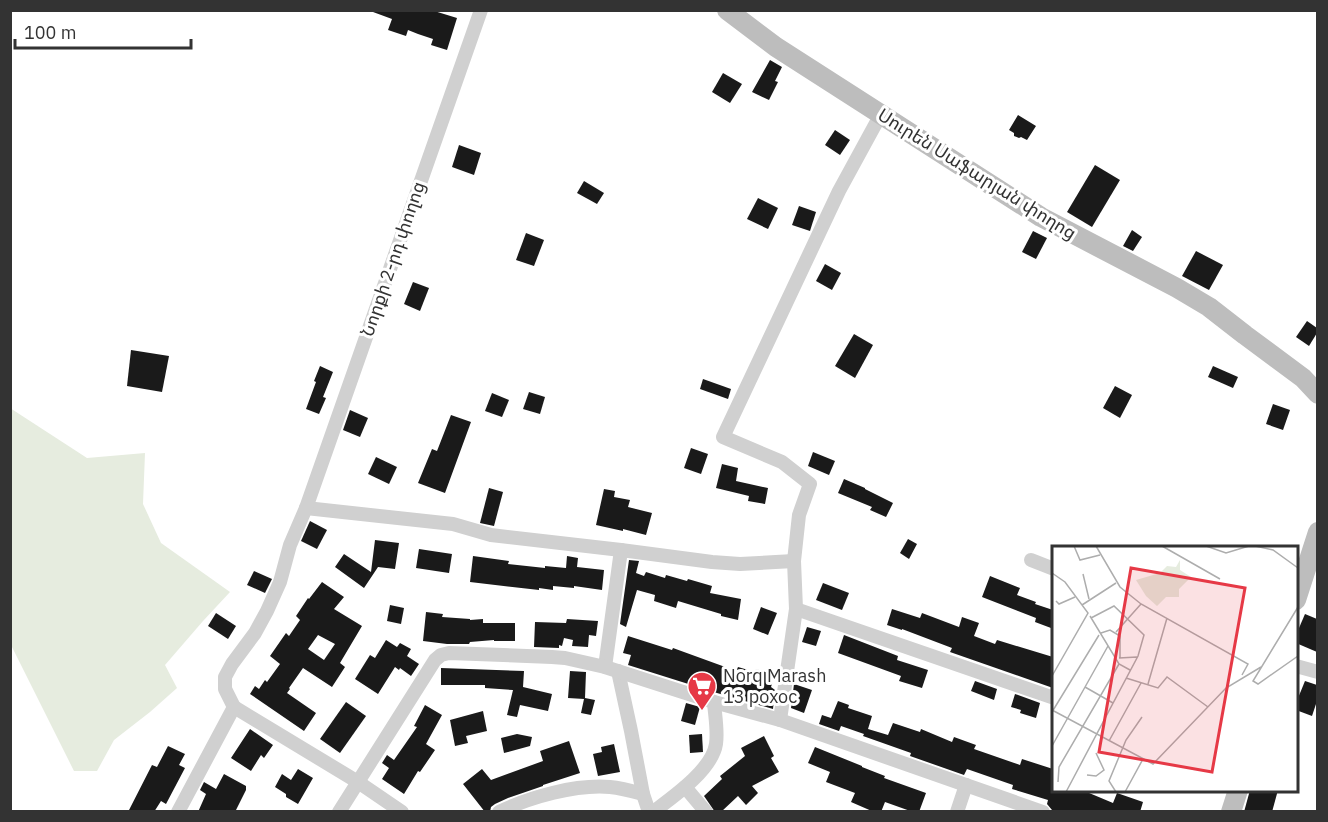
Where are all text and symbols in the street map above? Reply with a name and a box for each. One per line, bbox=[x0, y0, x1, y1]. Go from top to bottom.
scale bar bbox=[15, 12, 190, 50]
text: 100 m bbox=[24, 21, 76, 44]
street label: Սուրեն Սաֆարյան փողոց bbox=[874, 103, 1081, 244]
street label: Նորքի 2-րդ փողոց bbox=[355, 178, 430, 339]
inset map bbox=[1052, 546, 1298, 792]
place label: Norq Marash 13 poxoc bbox=[723, 664, 826, 708]
supermarket icon: Norq Marash 13 poxoc bbox=[686, 670, 718, 712]

